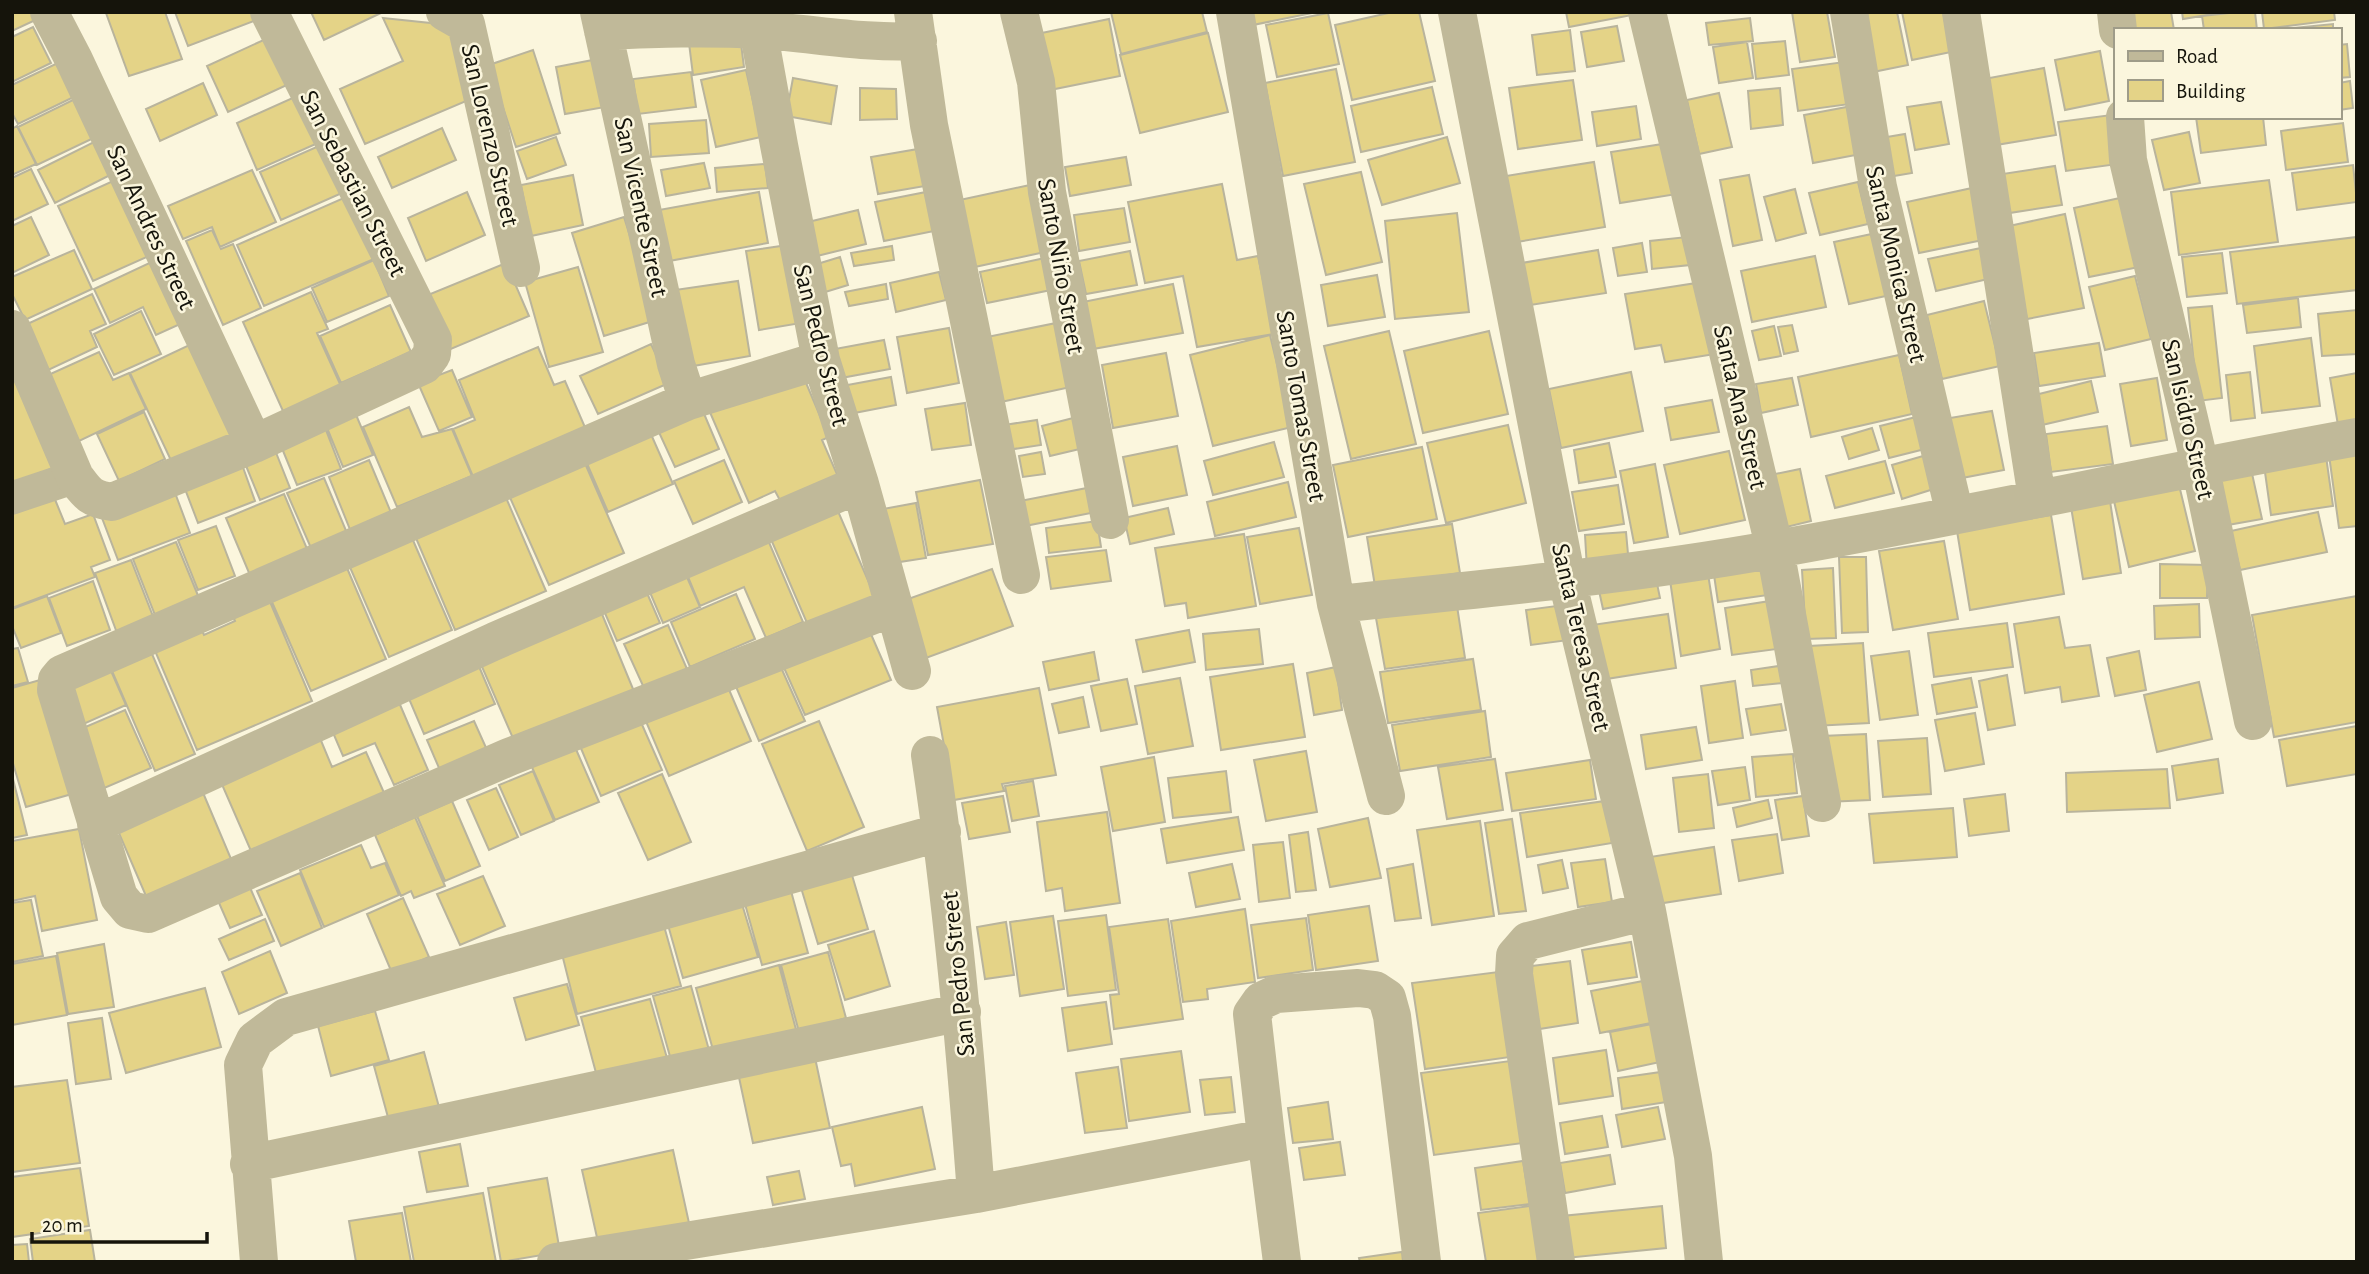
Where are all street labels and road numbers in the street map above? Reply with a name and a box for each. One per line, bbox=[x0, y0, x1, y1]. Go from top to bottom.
street label: San Lorenzo Street bbox=[456, 41, 524, 229]
street label: San Sebastian Street bbox=[295, 86, 411, 281]
street label: San Vicente Street bbox=[609, 115, 673, 299]
street label: San Andres Street bbox=[102, 141, 201, 314]
street label: Santa Monica Street bbox=[1861, 163, 1931, 365]
street label: Santo Niño Street bbox=[1033, 176, 1089, 356]
street label: San Pedro Street bbox=[788, 262, 854, 429]
street label: Santo Tomas Street bbox=[1271, 309, 1331, 504]
street label: Santa Ana Street bbox=[1709, 323, 1772, 492]
street label: San Isidro Street bbox=[2157, 337, 2219, 502]
street label: Santa Teresa Street bbox=[1547, 541, 1615, 734]
street label: San Pedro Street bbox=[936, 890, 980, 1058]

